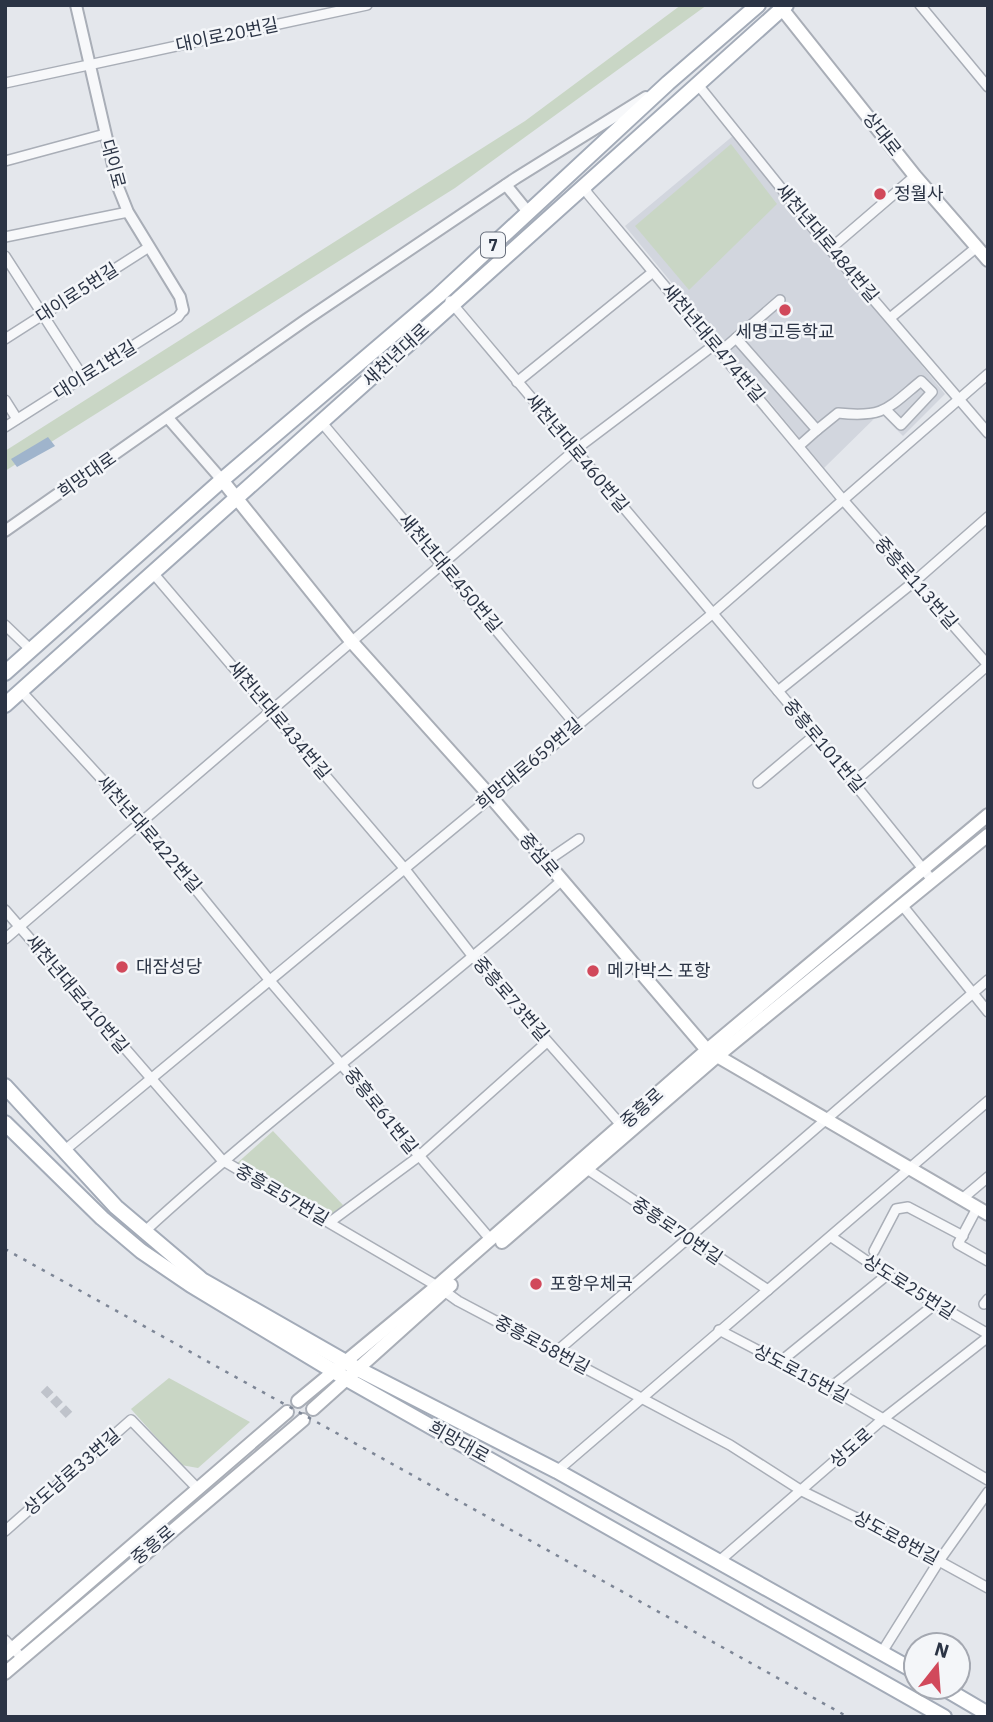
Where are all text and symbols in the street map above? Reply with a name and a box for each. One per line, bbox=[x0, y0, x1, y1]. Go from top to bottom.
street label: 대이로20번길 bbox=[173, 12, 280, 57]
street label: 상대로 bbox=[858, 107, 907, 160]
street label: 대이로 bbox=[96, 137, 131, 191]
street label: 새천년대로484번길 bbox=[771, 178, 884, 307]
place label: 정월사 bbox=[894, 182, 944, 205]
marker: 정월사 bbox=[872, 186, 888, 202]
road number: 7 bbox=[481, 232, 505, 258]
street label: 대이로5번길 bbox=[31, 257, 122, 328]
street label: 새천년대로474번길 bbox=[657, 278, 770, 407]
marker: 세명고등학교 bbox=[777, 302, 793, 318]
street label: 새천년대로 bbox=[358, 318, 434, 391]
place label: 세명고등학교 bbox=[735, 320, 835, 343]
street label: 대이로1번길 bbox=[49, 335, 141, 404]
street label: 새천년대로460번길 bbox=[521, 388, 634, 517]
street label: 희망대로 bbox=[53, 446, 120, 503]
street label: 새천년대로450번길 bbox=[394, 508, 507, 637]
street label: 중흥로113번길 bbox=[870, 532, 963, 634]
street label: 새천년대로434번길 bbox=[223, 655, 336, 784]
street label: 중흥로101번길 bbox=[779, 694, 870, 797]
street label: 희망대로659번길 bbox=[471, 712, 587, 815]
street label: 새천년대로422번길 bbox=[92, 770, 207, 897]
street label: 중섬로 bbox=[515, 828, 564, 881]
street label: 새천년대로410번길 bbox=[21, 929, 134, 1058]
street label: 중흥로73번길 bbox=[468, 952, 554, 1046]
place label: 대잠성당 bbox=[136, 955, 202, 978]
marker: 대잠성당 bbox=[114, 959, 130, 975]
place label: 메가박스 포항 bbox=[607, 959, 711, 982]
marker: 메가박스 포항 bbox=[585, 963, 601, 979]
street label: 중흥로61번길 bbox=[340, 1063, 423, 1158]
street label: 중흥로 bbox=[616, 1082, 668, 1133]
street label: 중흥로57번길 bbox=[231, 1159, 333, 1231]
street label: 중흥로70번길 bbox=[628, 1192, 727, 1269]
street label: 상도로25번길 bbox=[859, 1249, 960, 1324]
place label: 포항우체국 bbox=[550, 1272, 633, 1295]
marker: 포항우체국 bbox=[528, 1276, 544, 1292]
street label: 중흥로58번길 bbox=[491, 1310, 594, 1379]
street label: 상도로15번길 bbox=[750, 1339, 853, 1408]
street label: 희망대로 bbox=[425, 1415, 494, 1468]
street label: 상도남로33번길 bbox=[18, 1423, 125, 1520]
street label: 상도로 bbox=[824, 1423, 877, 1473]
street label: 상도로8번길 bbox=[850, 1505, 943, 1570]
street label: 중흥로 bbox=[126, 1520, 179, 1569]
north arrow bbox=[902, 1631, 972, 1701]
text: N bbox=[932, 1636, 952, 1663]

